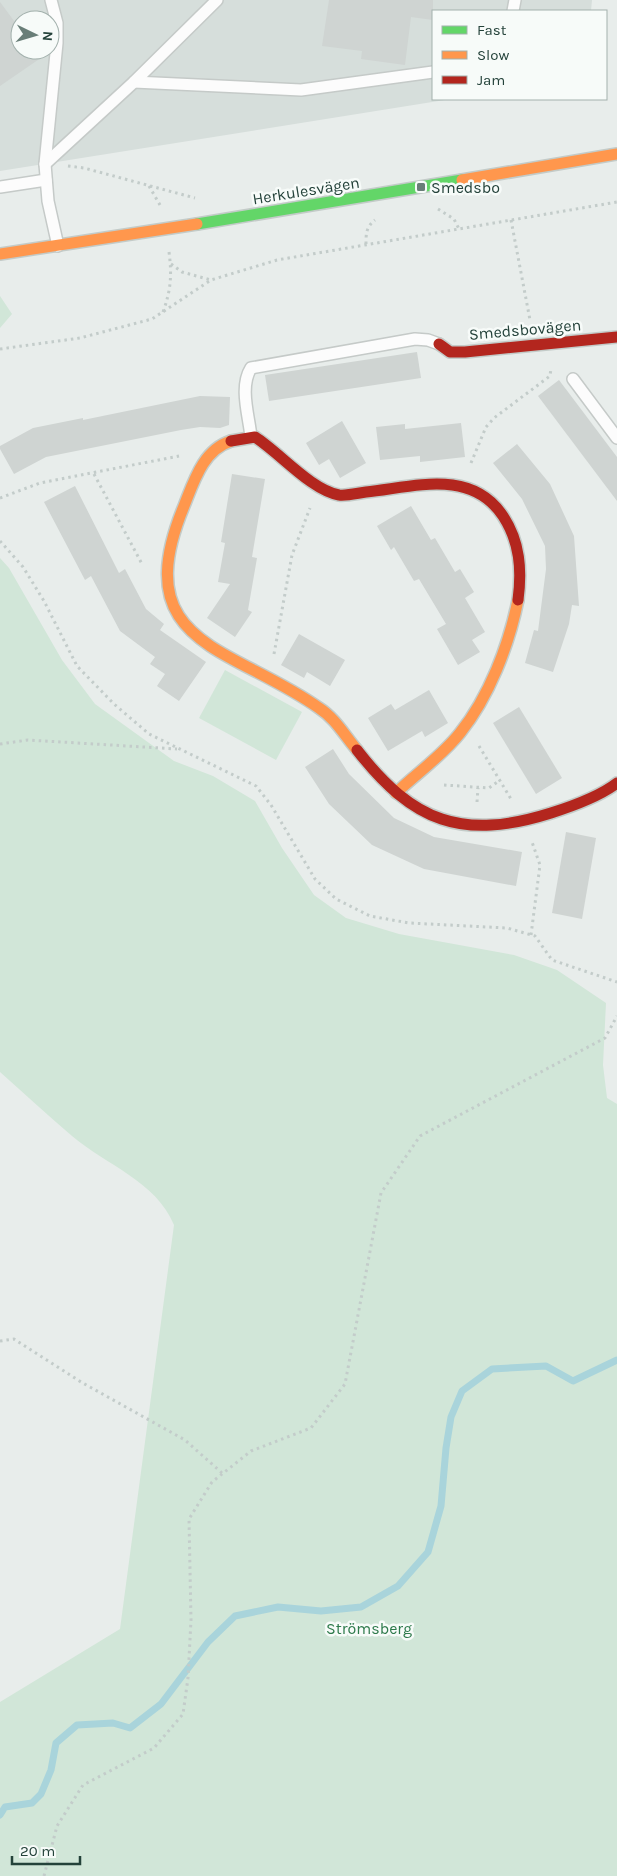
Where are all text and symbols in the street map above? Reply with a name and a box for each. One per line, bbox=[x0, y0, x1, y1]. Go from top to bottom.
north arrow bbox=[10, 10, 60, 60]
legend bbox=[432, 10, 607, 100]
text: Fast bbox=[477, 21, 507, 39]
text: N bbox=[39, 30, 56, 42]
text: Slow bbox=[477, 46, 509, 64]
text: Jam bbox=[477, 71, 505, 89]
street label: Herkulesvägen bbox=[251, 173, 361, 208]
place label: Smedsbo bbox=[431, 178, 500, 197]
marker: Smedsbo bbox=[415, 181, 427, 193]
street label: Smedsbovägen bbox=[468, 315, 582, 344]
park label: Strömsberg bbox=[326, 1619, 412, 1638]
scale bar bbox=[12, 1834, 80, 1866]
text: 20 m bbox=[20, 1842, 55, 1860]

